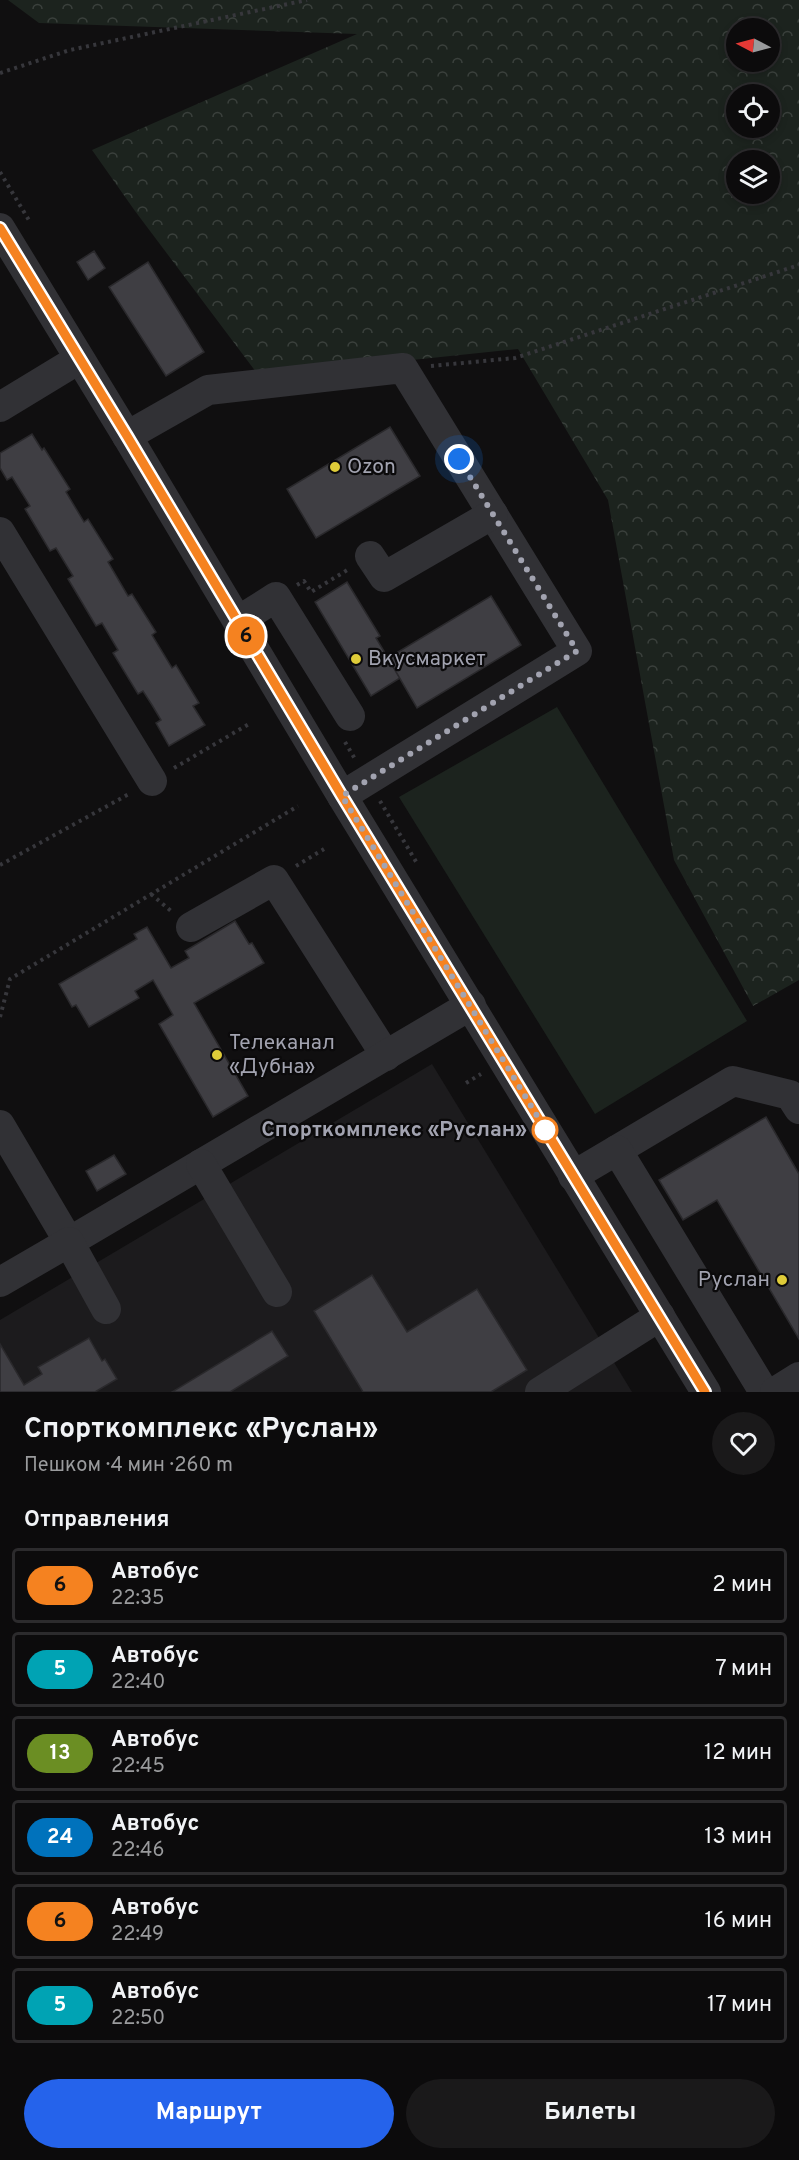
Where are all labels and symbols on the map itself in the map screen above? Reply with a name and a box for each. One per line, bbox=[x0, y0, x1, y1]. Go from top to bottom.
north arrow bbox=[726, 18, 780, 72]
your location bbox=[444, 444, 474, 474]
place label: Ozon bbox=[347, 454, 396, 481]
marker: Ozon bbox=[328, 460, 342, 474]
line badge: 6 bbox=[226, 616, 266, 656]
place label: Вкусмаркет bbox=[368, 646, 486, 673]
marker: Вкусмаркет bbox=[349, 652, 363, 666]
place label: Телеканал «Дубна» bbox=[229, 1030, 335, 1081]
marker: Телеканал «Дубна» bbox=[210, 1048, 224, 1062]
place label: Спорткомплекс «Руслан» bbox=[261, 1117, 527, 1144]
marker: Спорткомплекс «Руслан» bbox=[532, 1117, 558, 1143]
place label: Руслан bbox=[698, 1267, 770, 1294]
marker: Руслан bbox=[775, 1273, 789, 1287]

